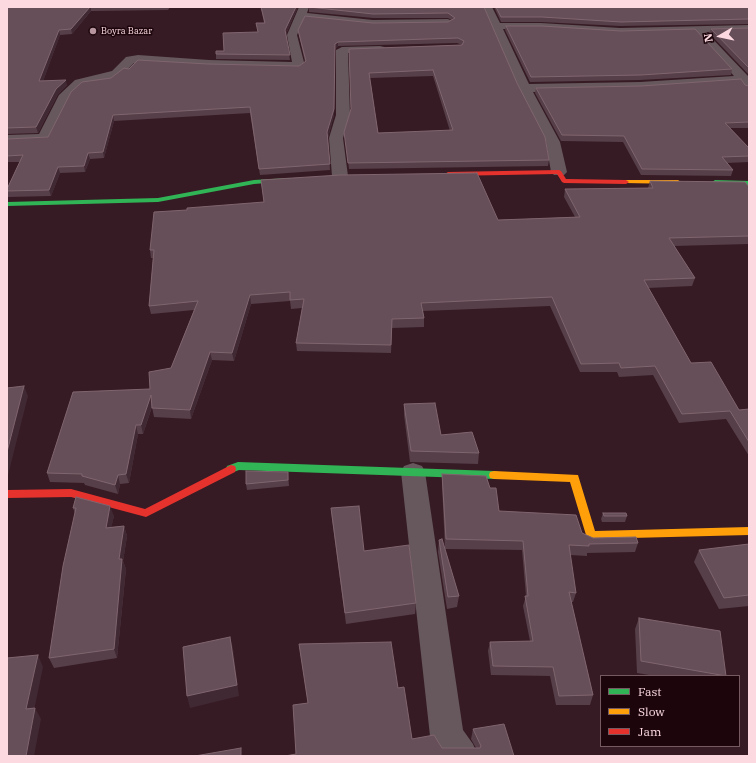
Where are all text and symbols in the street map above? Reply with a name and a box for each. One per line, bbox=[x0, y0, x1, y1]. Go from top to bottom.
north arrow bbox=[700, 16, 740, 56]
marker: Boyra Bazar bbox=[88, 26, 98, 36]
place label: Boyra Bazar bbox=[101, 26, 152, 36]
text: N bbox=[701, 32, 716, 43]
legend bbox=[600, 675, 740, 747]
text: Fast bbox=[638, 684, 662, 699]
text: Slow bbox=[638, 704, 665, 719]
text: Jam bbox=[638, 724, 661, 739]

